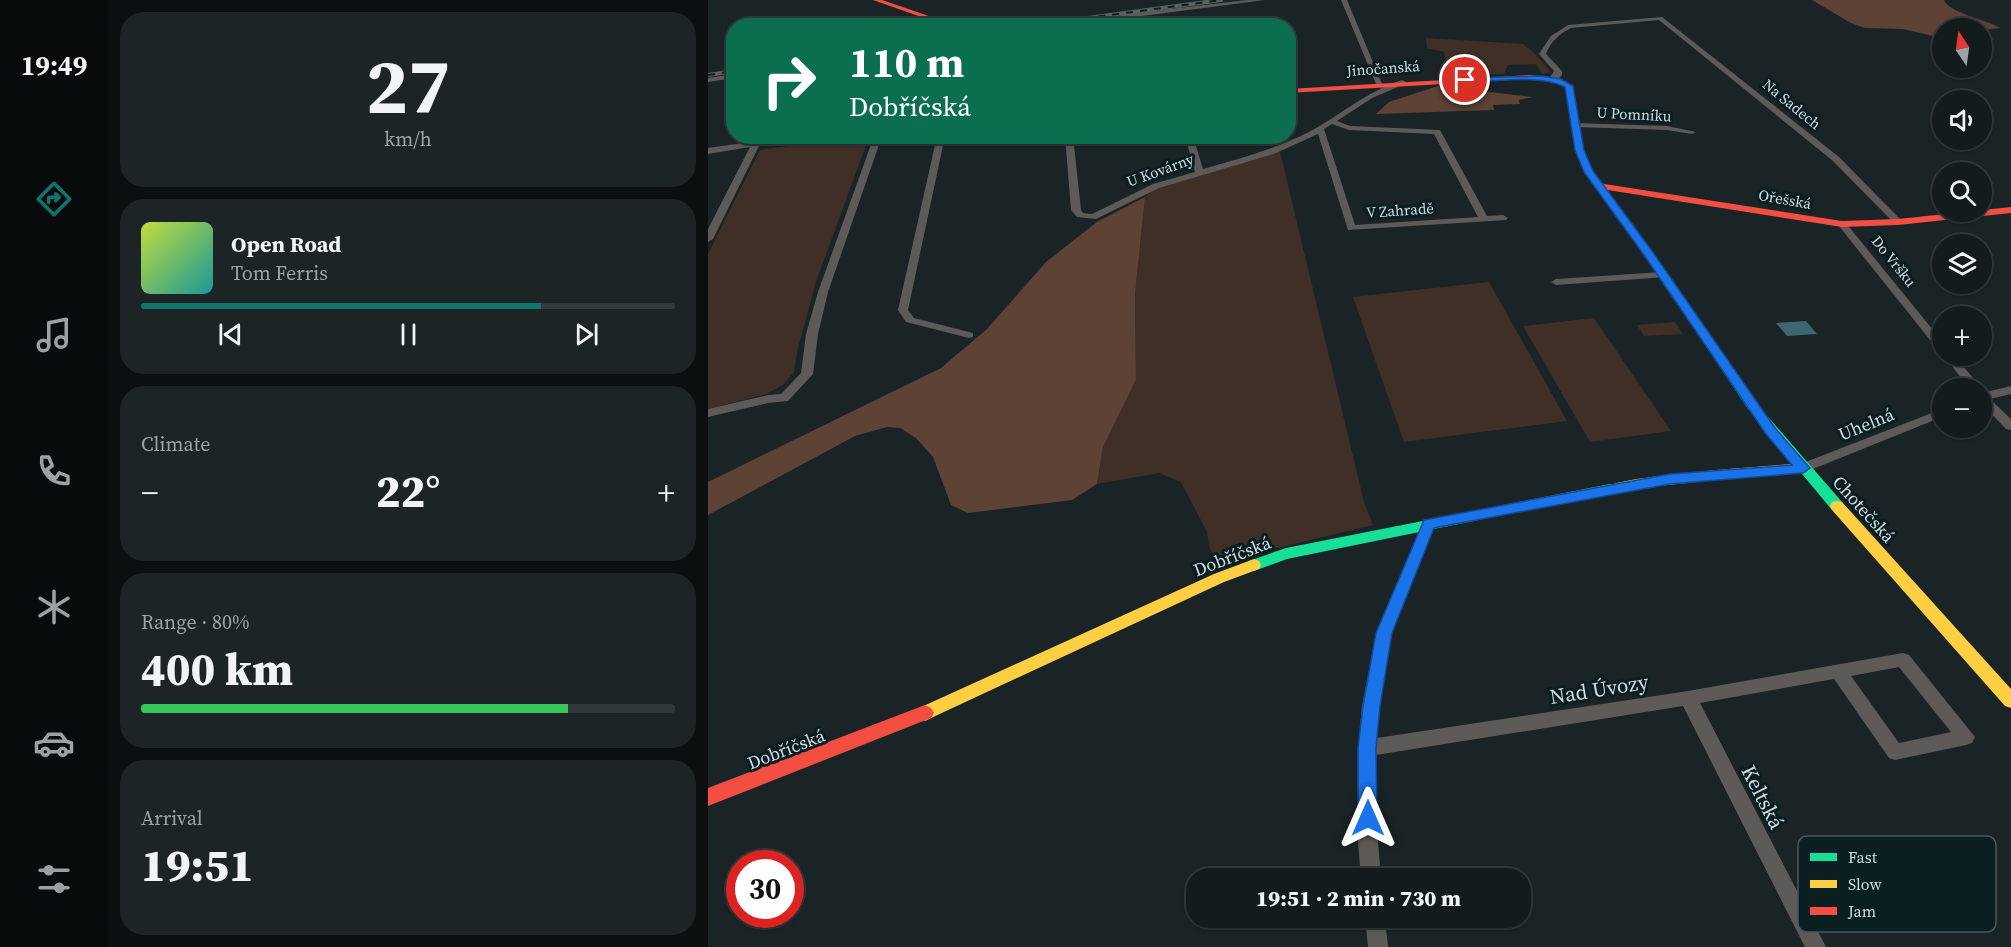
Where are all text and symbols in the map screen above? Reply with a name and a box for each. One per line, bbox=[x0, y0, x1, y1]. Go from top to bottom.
north arrow bbox=[1932, 18, 1992, 78]
map controls bbox=[1932, 18, 1992, 438]
text: 27 bbox=[366, 32, 450, 139]
text: 110 m bbox=[849, 33, 964, 91]
icon: right bbox=[750, 42, 828, 120]
text: 19:49 bbox=[21, 47, 87, 84]
pin bbox=[1439, 54, 1490, 105]
street label: Jinočanská bbox=[1345, 55, 1421, 81]
icon: arrive bbox=[1448, 63, 1481, 96]
street label: Na Sadech bbox=[1758, 74, 1826, 134]
text: Dobříčská bbox=[849, 88, 971, 125]
button: sound bbox=[1932, 90, 1992, 150]
street label: U Pomníku bbox=[1596, 102, 1672, 126]
text: km/h bbox=[384, 125, 432, 153]
street label: U Kovárny bbox=[1124, 148, 1197, 192]
button: search bbox=[1932, 162, 1992, 222]
icon: directions bbox=[33, 178, 75, 220]
street label: Ořešská bbox=[1757, 184, 1813, 214]
street label: V Zahradě bbox=[1365, 197, 1435, 223]
text: Open Road bbox=[231, 229, 341, 259]
street label: Do Vršku bbox=[1867, 231, 1921, 291]
button: layers bbox=[1932, 234, 1992, 294]
text: Tom Ferris bbox=[231, 259, 328, 287]
button: + bbox=[1932, 306, 1992, 366]
icon: music bbox=[33, 314, 75, 356]
icon: previous bbox=[214, 318, 247, 351]
icon: pause bbox=[392, 318, 425, 351]
icon: next bbox=[570, 318, 603, 351]
button: − bbox=[1932, 378, 1992, 438]
street label: Uhelná bbox=[1834, 401, 1899, 447]
text: Climate bbox=[141, 430, 210, 458]
icon: phone bbox=[33, 450, 75, 492]
text: 22° bbox=[376, 460, 440, 522]
text: − bbox=[141, 470, 159, 515]
text: + bbox=[657, 470, 675, 515]
street label: Chotečská bbox=[1827, 470, 1901, 549]
street label: Dobříčská bbox=[1190, 529, 1275, 582]
icon: climate bbox=[33, 586, 75, 628]
text: Range · 80% bbox=[141, 608, 250, 636]
text: 400 km bbox=[141, 638, 293, 700]
street label: Nad Úvozy bbox=[1548, 667, 1651, 711]
icon: car bbox=[33, 722, 75, 764]
street label: Dobříčská bbox=[744, 722, 829, 775]
street label: Keltská bbox=[1735, 760, 1792, 834]
position arrow bbox=[1336, 786, 1400, 850]
text: Arrival bbox=[141, 804, 203, 832]
text: 19:51 bbox=[141, 834, 254, 896]
legend bbox=[1798, 836, 1996, 932]
text: Fast bbox=[1848, 846, 1878, 868]
speed limit sign: 30 bbox=[726, 850, 804, 928]
icon: filters bbox=[33, 858, 75, 900]
text: Slow bbox=[1848, 873, 1883, 895]
text: 19:51 · 2 min · 730 m bbox=[1256, 883, 1461, 913]
text: Jam bbox=[1847, 900, 1876, 922]

